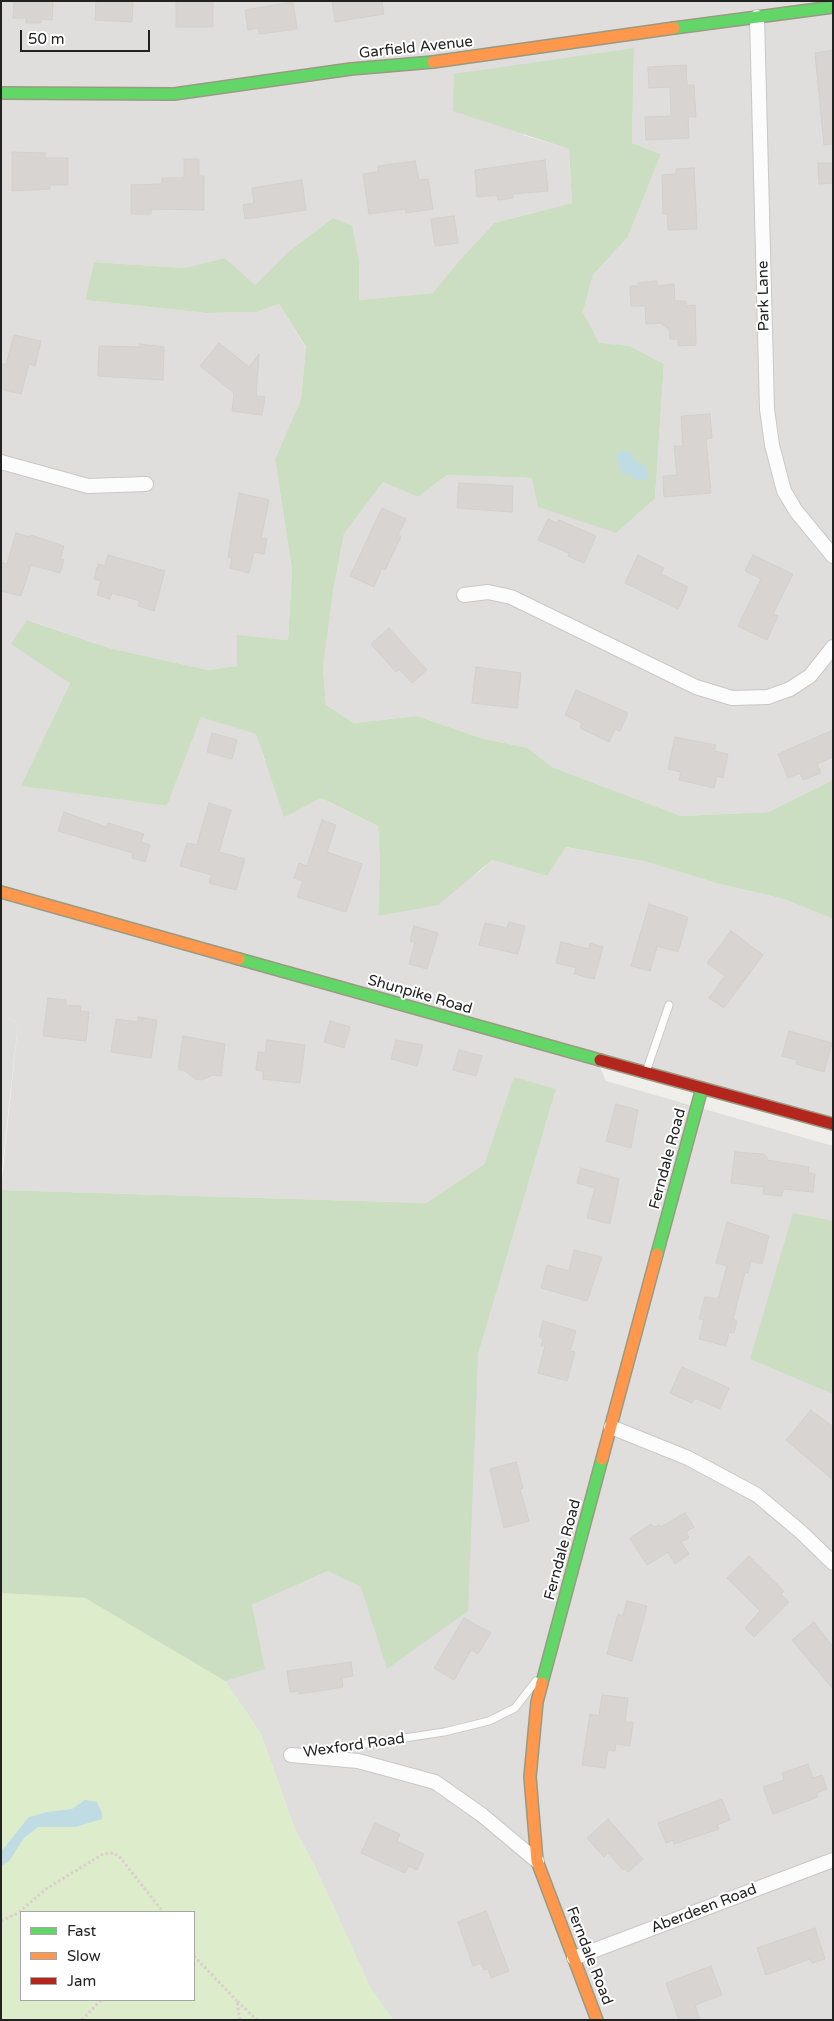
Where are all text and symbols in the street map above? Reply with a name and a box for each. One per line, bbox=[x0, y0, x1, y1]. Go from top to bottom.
scale bar bbox=[22, 20, 152, 52]
text: 50 m bbox=[28, 30, 65, 48]
street label: Garfield Avenue bbox=[358, 33, 474, 63]
street label: Park Lane bbox=[754, 261, 774, 331]
street label: Shunpike Road bbox=[366, 971, 474, 1019]
street label: Ferndale Road bbox=[646, 1107, 690, 1211]
street label: Ferndale Road bbox=[541, 1498, 585, 1602]
street label: Wexford Road bbox=[302, 1730, 406, 1762]
street label: Aberdeen Road bbox=[649, 1881, 759, 1937]
street label: Ferndale Road bbox=[562, 1904, 616, 2008]
legend bbox=[20, 1911, 195, 2001]
text: Fast bbox=[67, 1922, 96, 1940]
text: Slow bbox=[67, 1947, 101, 1965]
text: Jam bbox=[67, 1972, 96, 1990]

